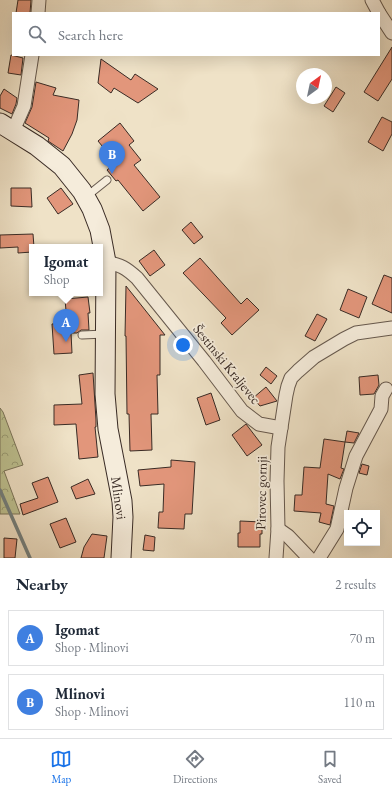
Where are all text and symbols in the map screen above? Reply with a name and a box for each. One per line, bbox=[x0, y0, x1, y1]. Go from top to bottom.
search box bbox=[12, 12, 380, 56]
icon: search bbox=[26, 23, 48, 45]
text: Search here bbox=[58, 25, 123, 44]
north arrow bbox=[296, 68, 332, 104]
pin: B bbox=[99, 141, 125, 174]
popup bbox=[29, 244, 103, 296]
text: Igomat bbox=[44, 252, 88, 271]
text: Shop bbox=[44, 271, 70, 288]
pin: A bbox=[53, 309, 79, 342]
street label: Šestinski Kraljevec bbox=[189, 320, 265, 408]
your location bbox=[173, 335, 193, 355]
street label: Pirovec gornji bbox=[251, 455, 271, 530]
street label: Mlinovi bbox=[107, 475, 131, 521]
map controls bbox=[344, 510, 380, 546]
button: locate bbox=[344, 510, 380, 546]
text: Nearby bbox=[16, 573, 68, 595]
text: 2 results bbox=[335, 576, 376, 593]
text: Igomat bbox=[55, 620, 100, 639]
text: A bbox=[25, 630, 35, 647]
text: 70 m bbox=[350, 630, 375, 647]
text: Shop · Mlinovi bbox=[55, 639, 129, 656]
text: Mlinovi bbox=[55, 684, 105, 703]
text: B bbox=[26, 694, 34, 711]
text: 110 m bbox=[344, 694, 375, 711]
text: Shop · Mlinovi bbox=[55, 703, 129, 720]
tab: Map bbox=[50, 748, 72, 786]
tab: Directions bbox=[173, 748, 217, 786]
tab: Saved bbox=[318, 748, 342, 786]

